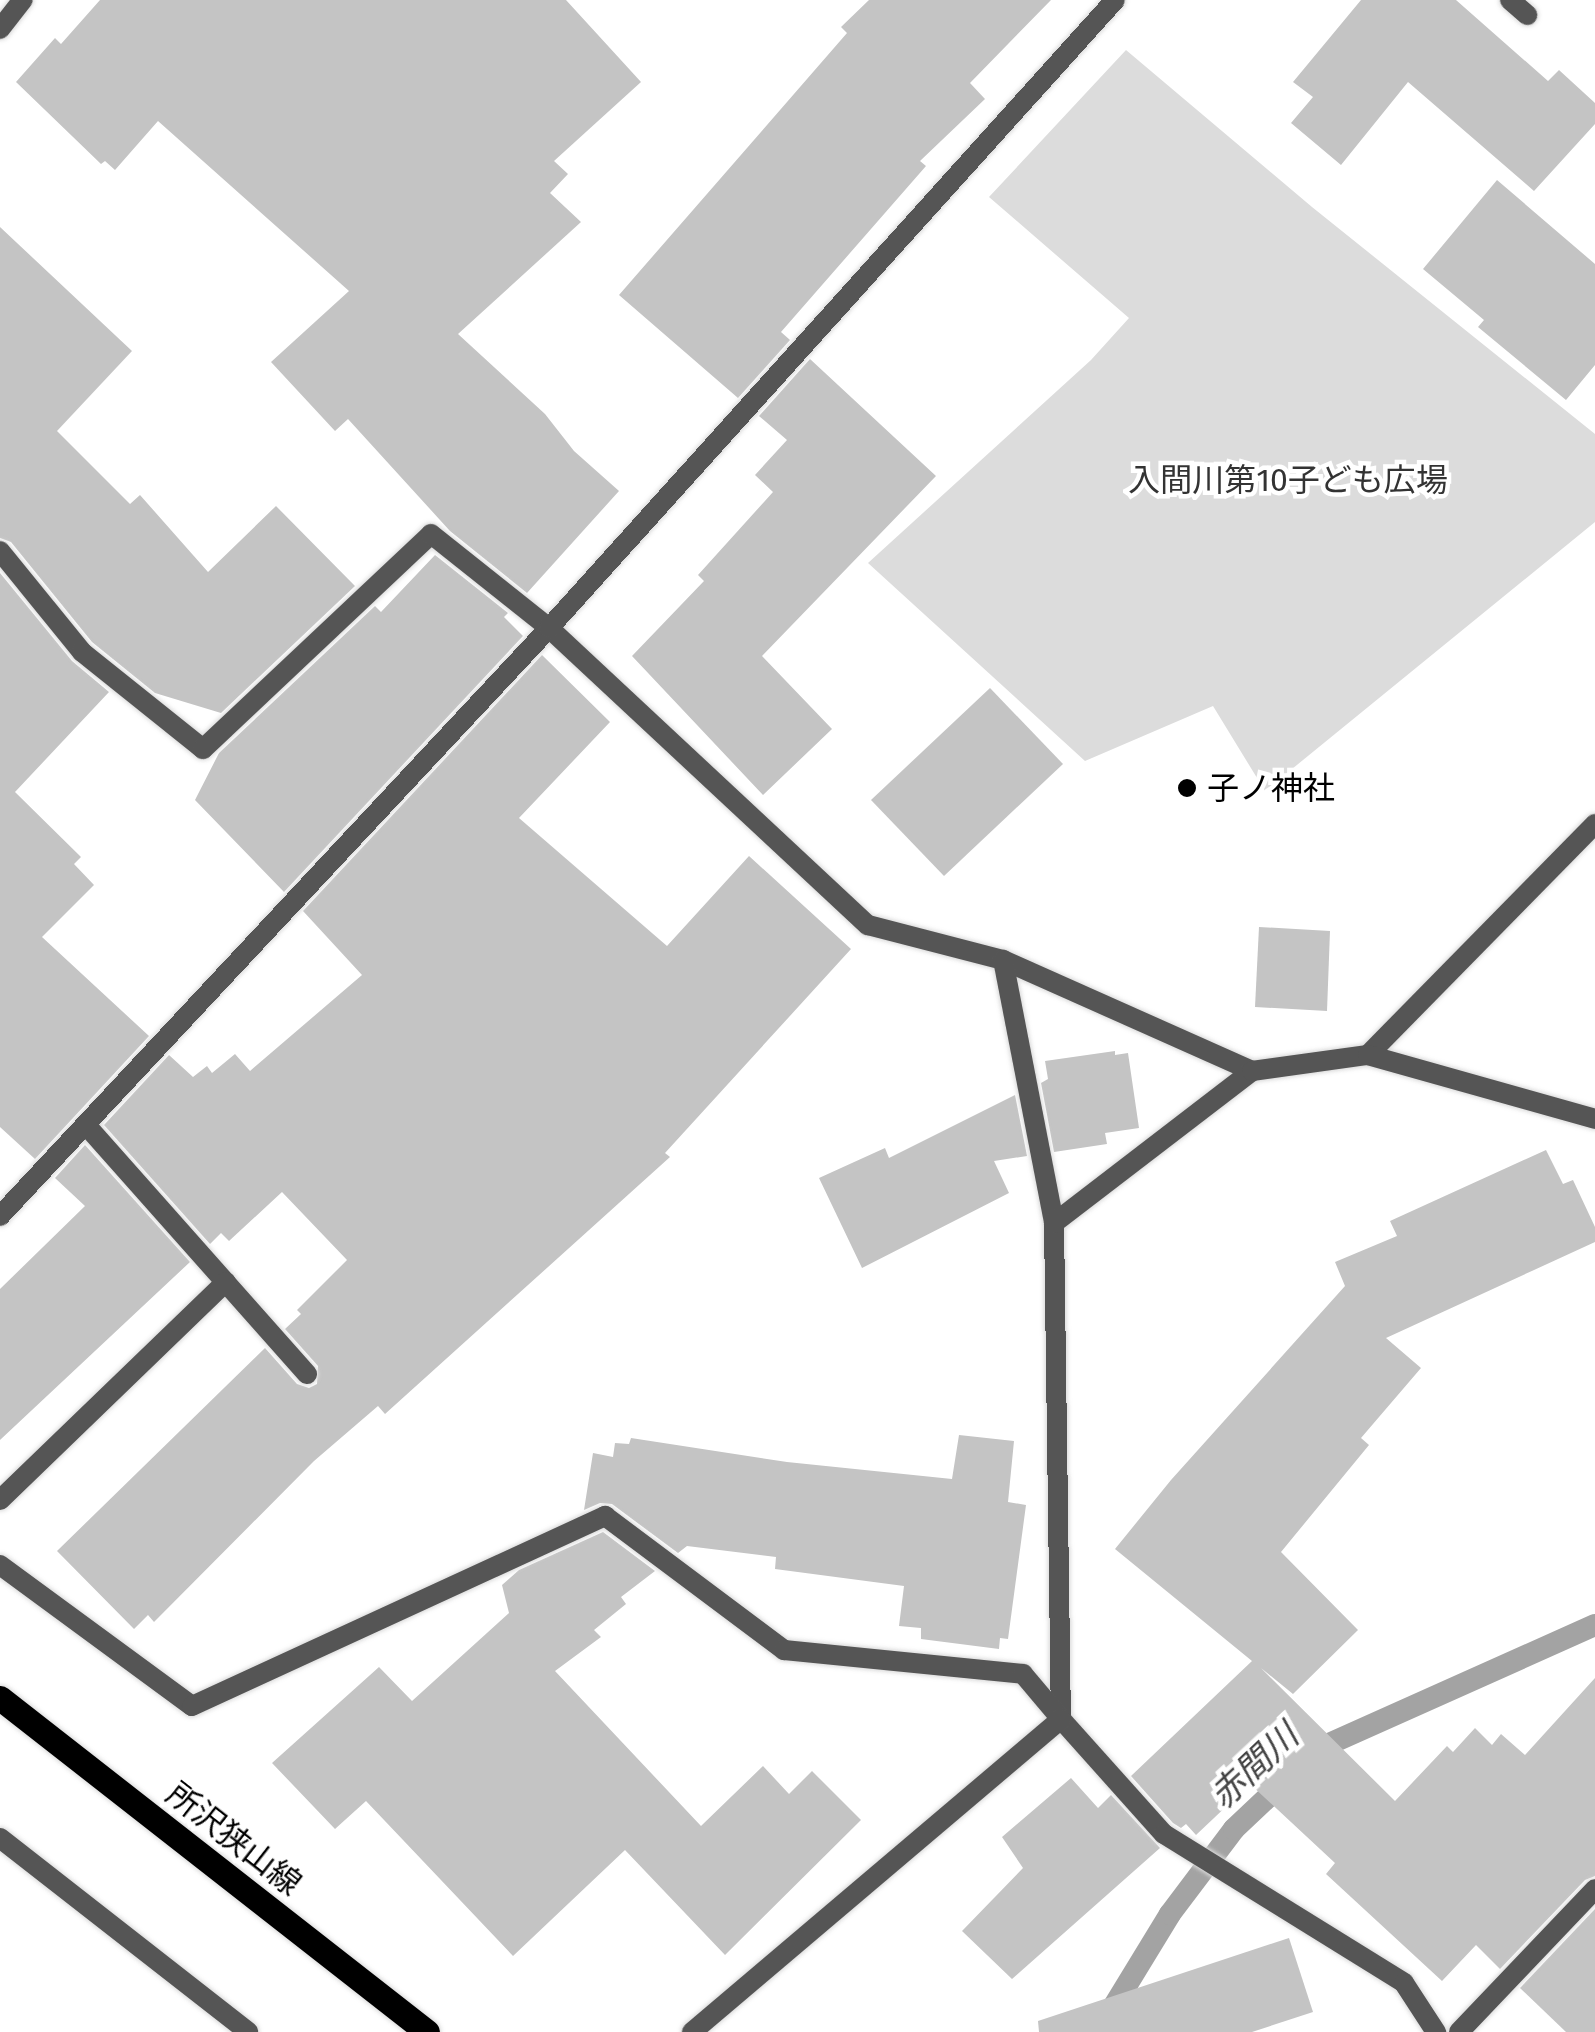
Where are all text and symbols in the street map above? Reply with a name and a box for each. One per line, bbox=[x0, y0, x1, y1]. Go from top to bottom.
park label: 入間川第10子ども広場 bbox=[1128, 461, 1448, 499]
place label: 子ノ神社 bbox=[1207, 769, 1335, 807]
marker: 子ノ神社 bbox=[1176, 777, 1198, 799]
water label: 赤間川 bbox=[1201, 1715, 1307, 1817]
street label: 所沢狭山線 bbox=[159, 1775, 309, 1903]

